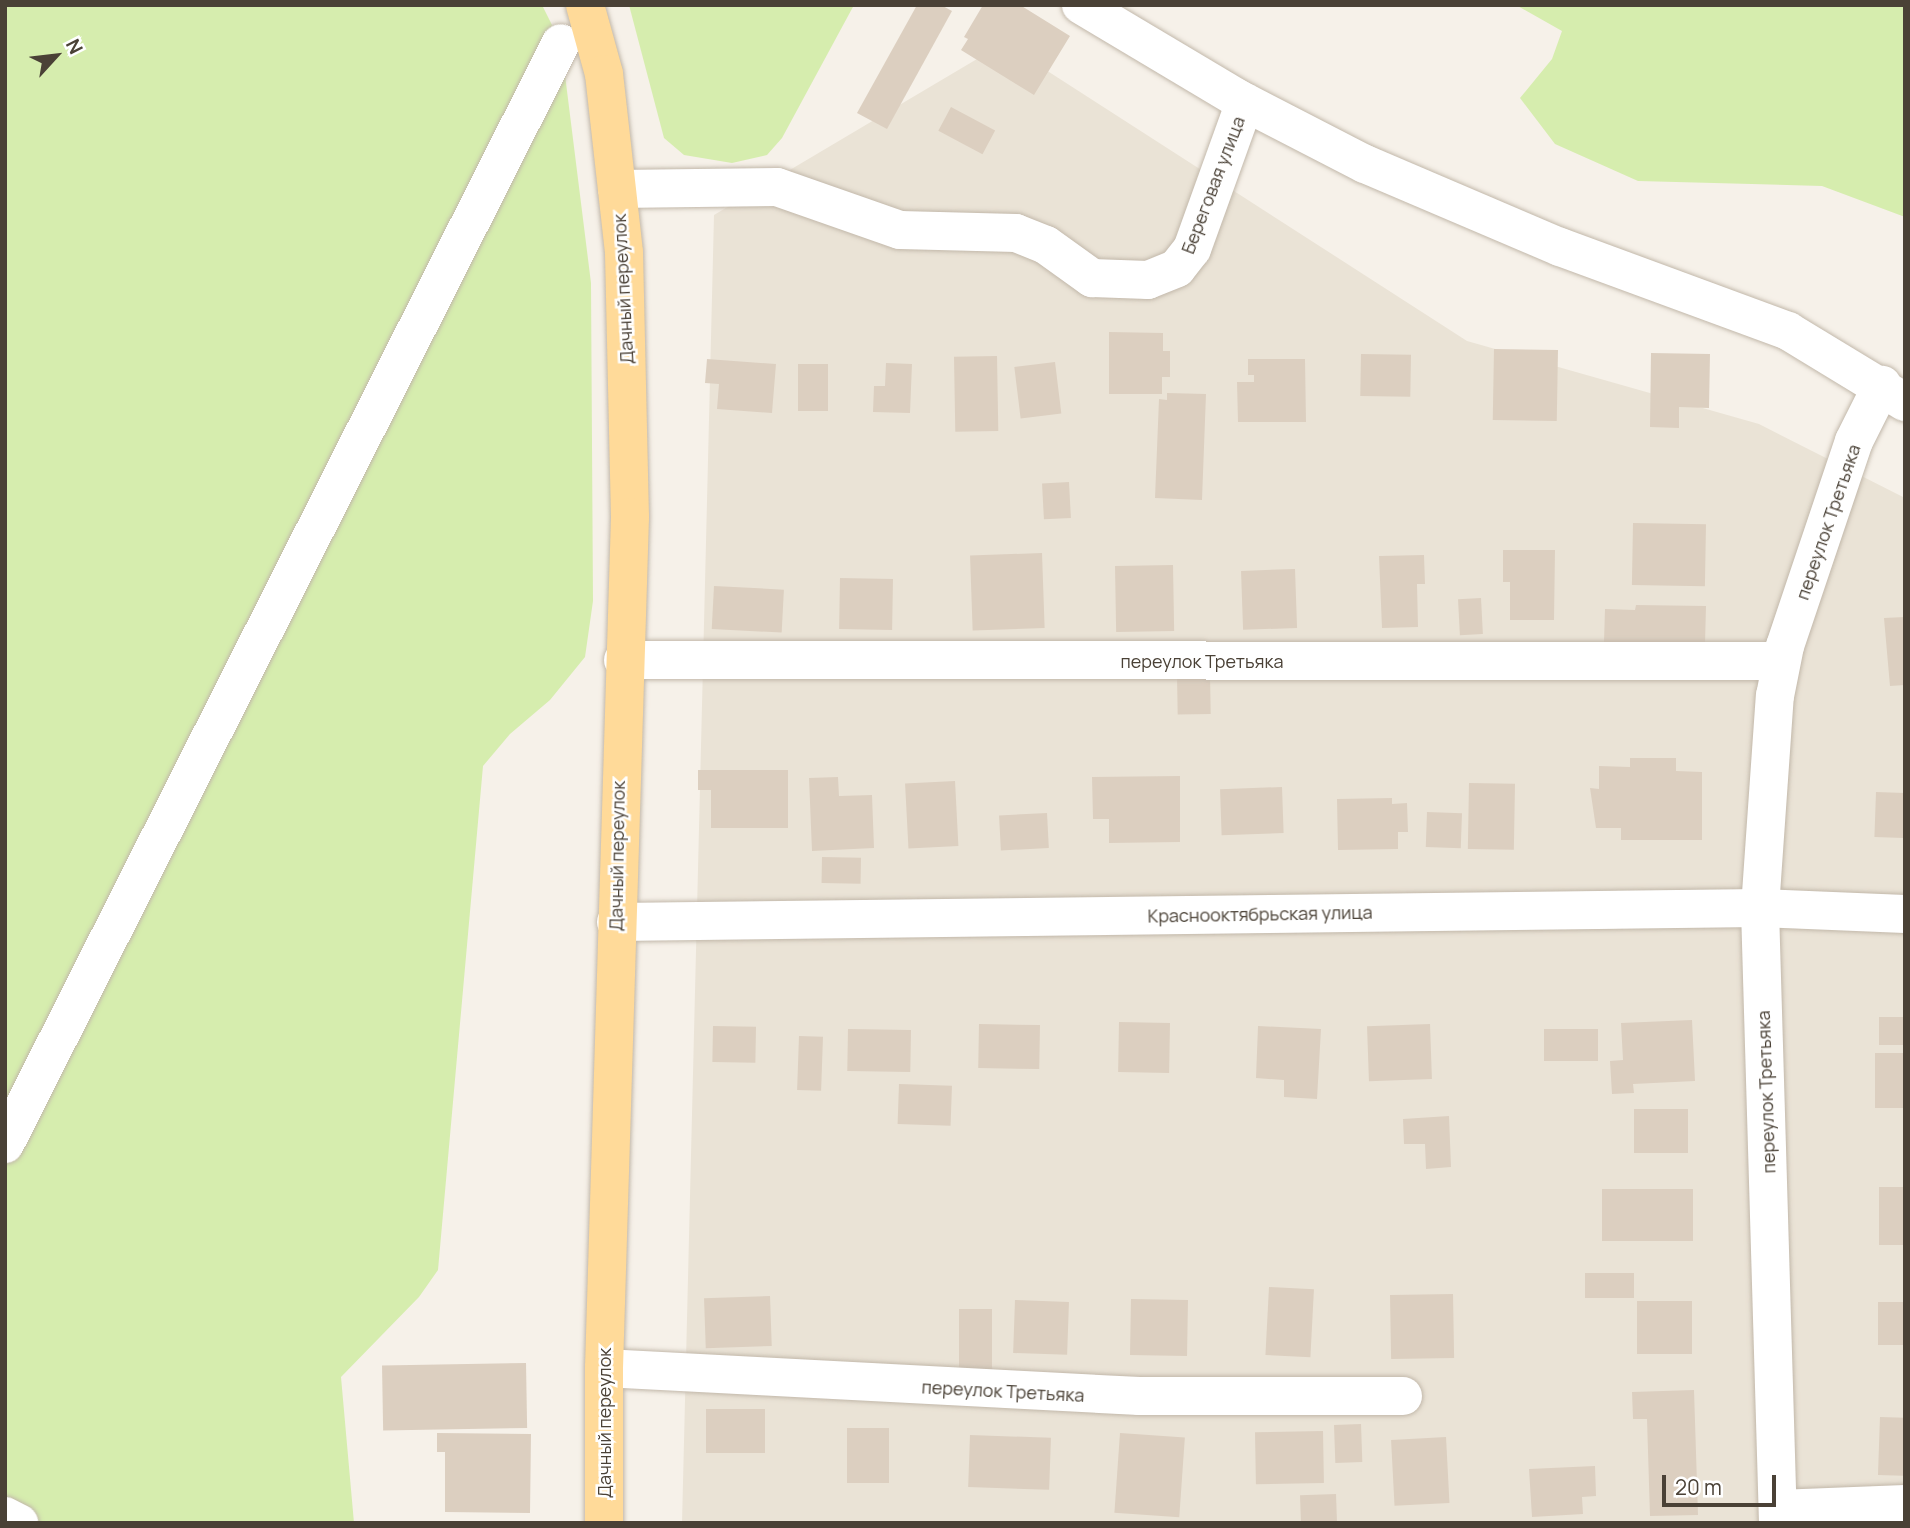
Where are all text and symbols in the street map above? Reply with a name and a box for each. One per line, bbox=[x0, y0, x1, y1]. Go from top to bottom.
north arrow bbox=[21, 21, 91, 91]
text: N bbox=[60, 34, 89, 58]
street label: Береговая улица bbox=[1177, 113, 1249, 257]
street label: Дачный переулок bbox=[608, 213, 638, 365]
street label: переулок Третьяка bbox=[1791, 441, 1865, 603]
street label: переулок Третьяка bbox=[1121, 650, 1283, 672]
street label: Дачный переулок bbox=[605, 781, 629, 931]
street label: Краснооктябрьская улица bbox=[1147, 901, 1373, 927]
street label: переулок Третьяка bbox=[1752, 1010, 1780, 1174]
street label: Дачный переулок bbox=[593, 1348, 615, 1498]
street label: переулок Третьяка bbox=[921, 1376, 1085, 1406]
scale bar bbox=[1665, 1462, 1779, 1506]
text: 20 m bbox=[1675, 1473, 1722, 1501]

